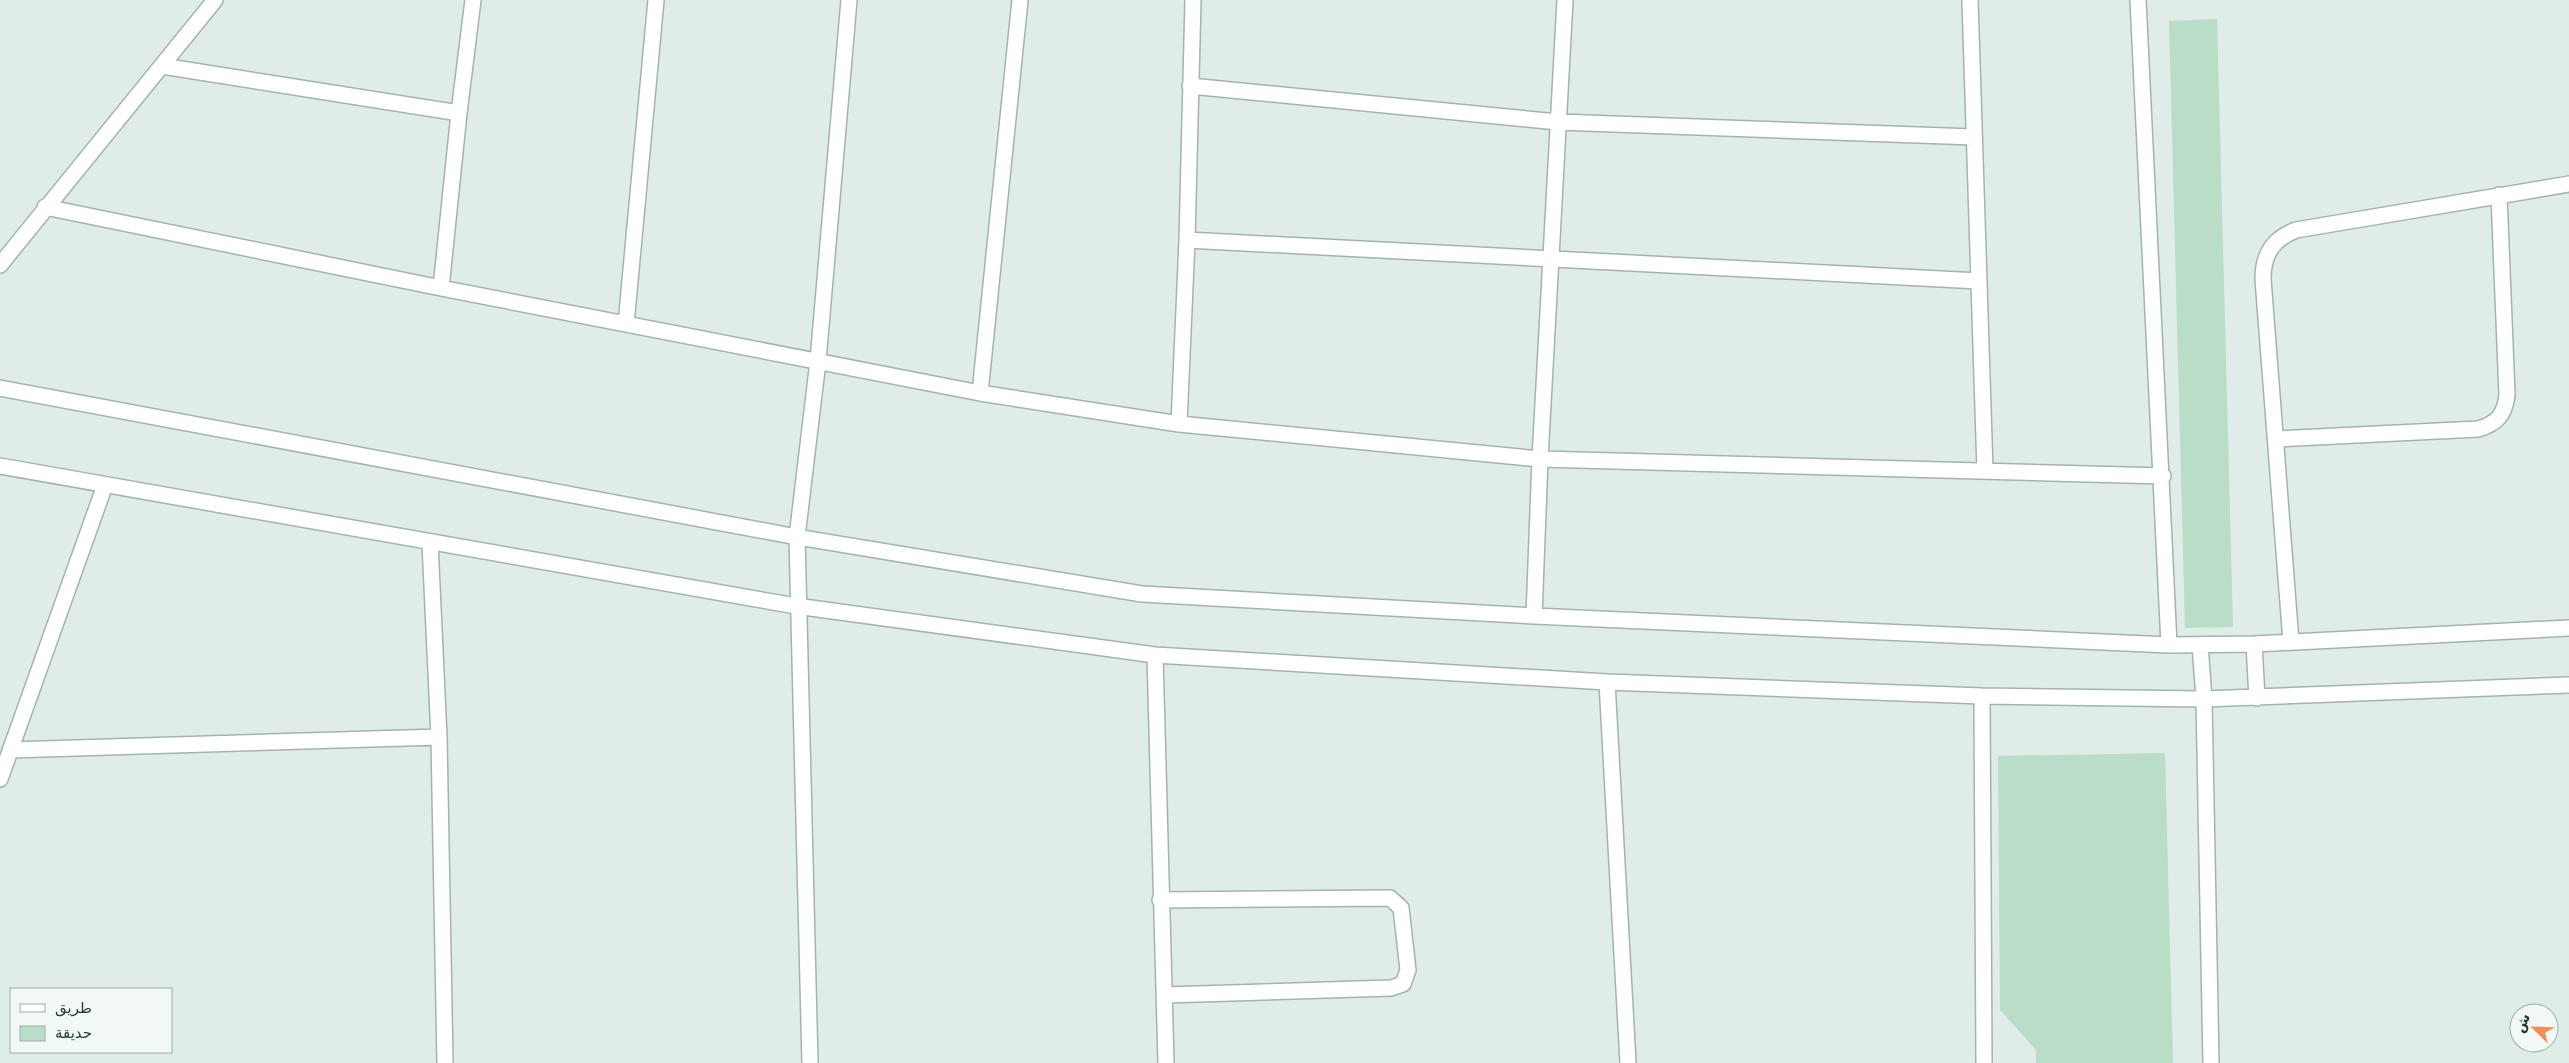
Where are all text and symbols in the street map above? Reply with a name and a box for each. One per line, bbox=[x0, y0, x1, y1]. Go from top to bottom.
legend bbox=[10, 988, 172, 1053]
text: طريق bbox=[55, 999, 92, 1017]
north arrow bbox=[2509, 1003, 2559, 1053]
text: ش bbox=[2511, 1011, 2533, 1035]
text: حديقة bbox=[55, 1024, 92, 1042]

